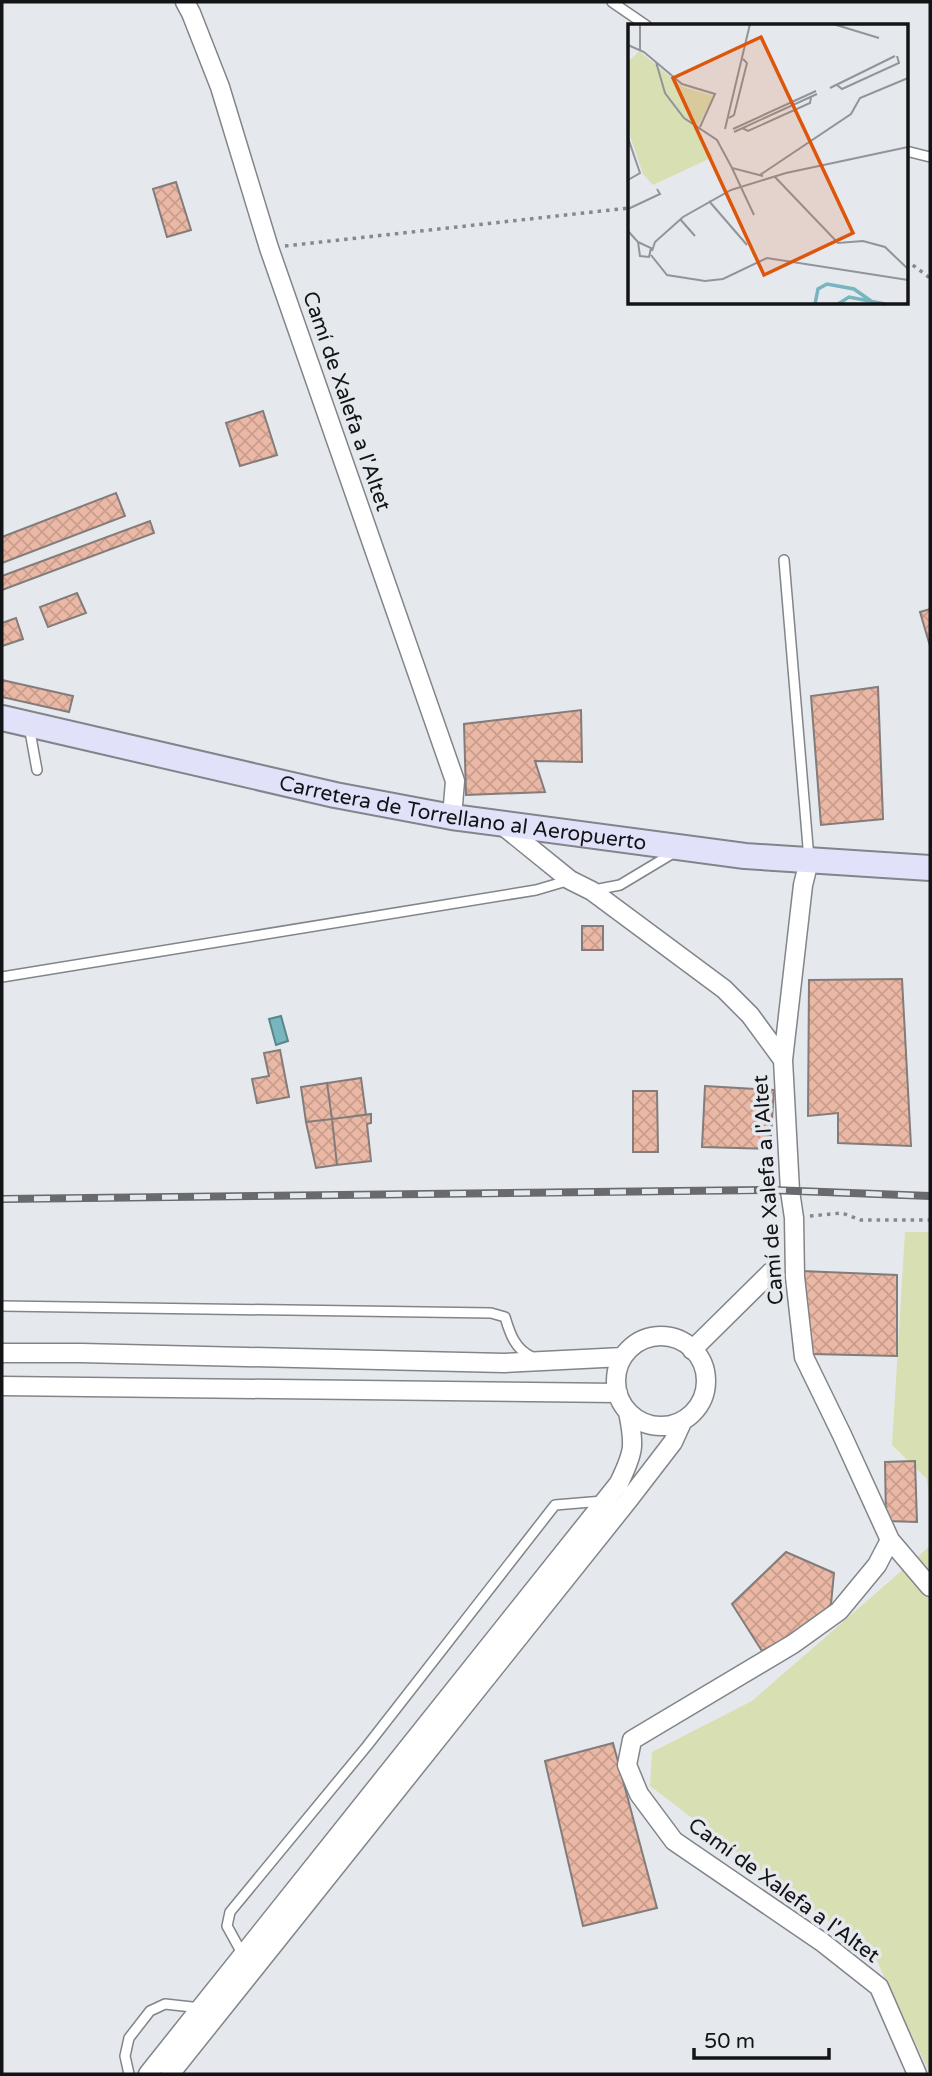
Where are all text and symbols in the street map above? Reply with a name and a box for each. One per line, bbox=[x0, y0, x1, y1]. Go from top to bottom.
inset map bbox=[628, 24, 908, 304]
street label: Camí de Xalefa a l'Altet bbox=[297, 288, 396, 514]
street label: Carretera de Torrellano al Aeropuerto bbox=[277, 771, 648, 856]
street label: Camí de Xalefa a l'Altet bbox=[748, 1074, 789, 1306]
street label: Camí de Xalefa a l'Altet bbox=[683, 1813, 884, 1968]
scale bar bbox=[694, 2016, 829, 2060]
text: 50 m bbox=[704, 2029, 755, 2054]

